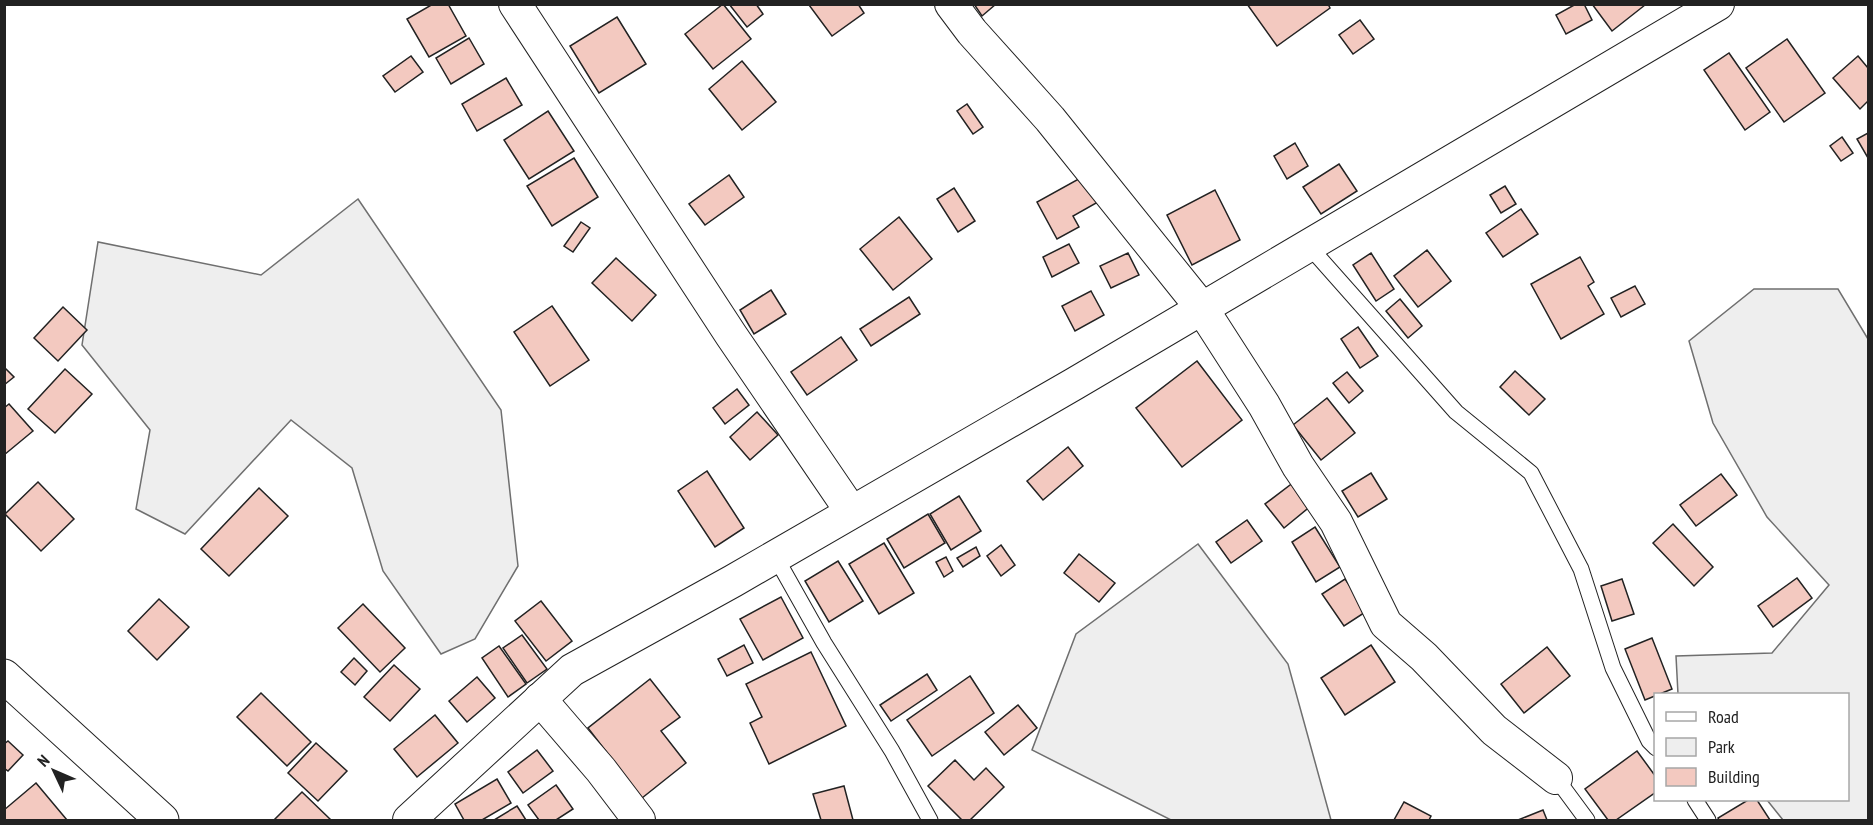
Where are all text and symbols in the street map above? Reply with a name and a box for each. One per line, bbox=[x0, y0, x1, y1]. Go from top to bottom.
legend bbox=[1654, 693, 1849, 801]
text: Road bbox=[1708, 705, 1739, 728]
text: Park bbox=[1708, 735, 1735, 758]
north arrow bbox=[24, 741, 84, 801]
text: N bbox=[33, 751, 53, 771]
text: Building bbox=[1708, 765, 1760, 788]

